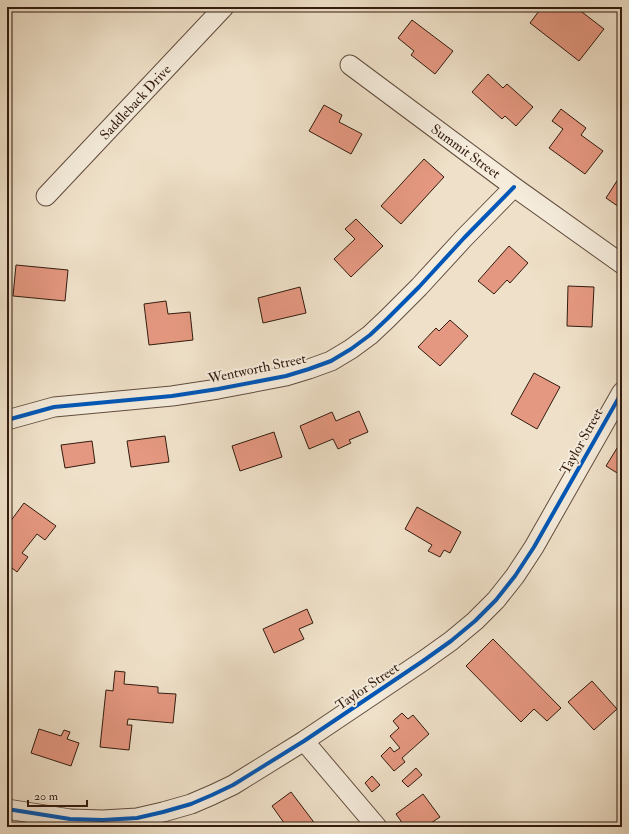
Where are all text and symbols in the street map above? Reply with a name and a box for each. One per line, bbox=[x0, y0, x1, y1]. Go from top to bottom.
street label: Saddleback Drive bbox=[96, 61, 175, 143]
street label: Summit Street bbox=[428, 121, 504, 183]
street label: Wentworth Street bbox=[206, 350, 308, 387]
street label: Taylor Street bbox=[556, 405, 608, 478]
street label: Taylor Street bbox=[332, 659, 403, 715]
scale bar bbox=[28, 782, 87, 808]
text: 20 m bbox=[34, 789, 59, 804]

